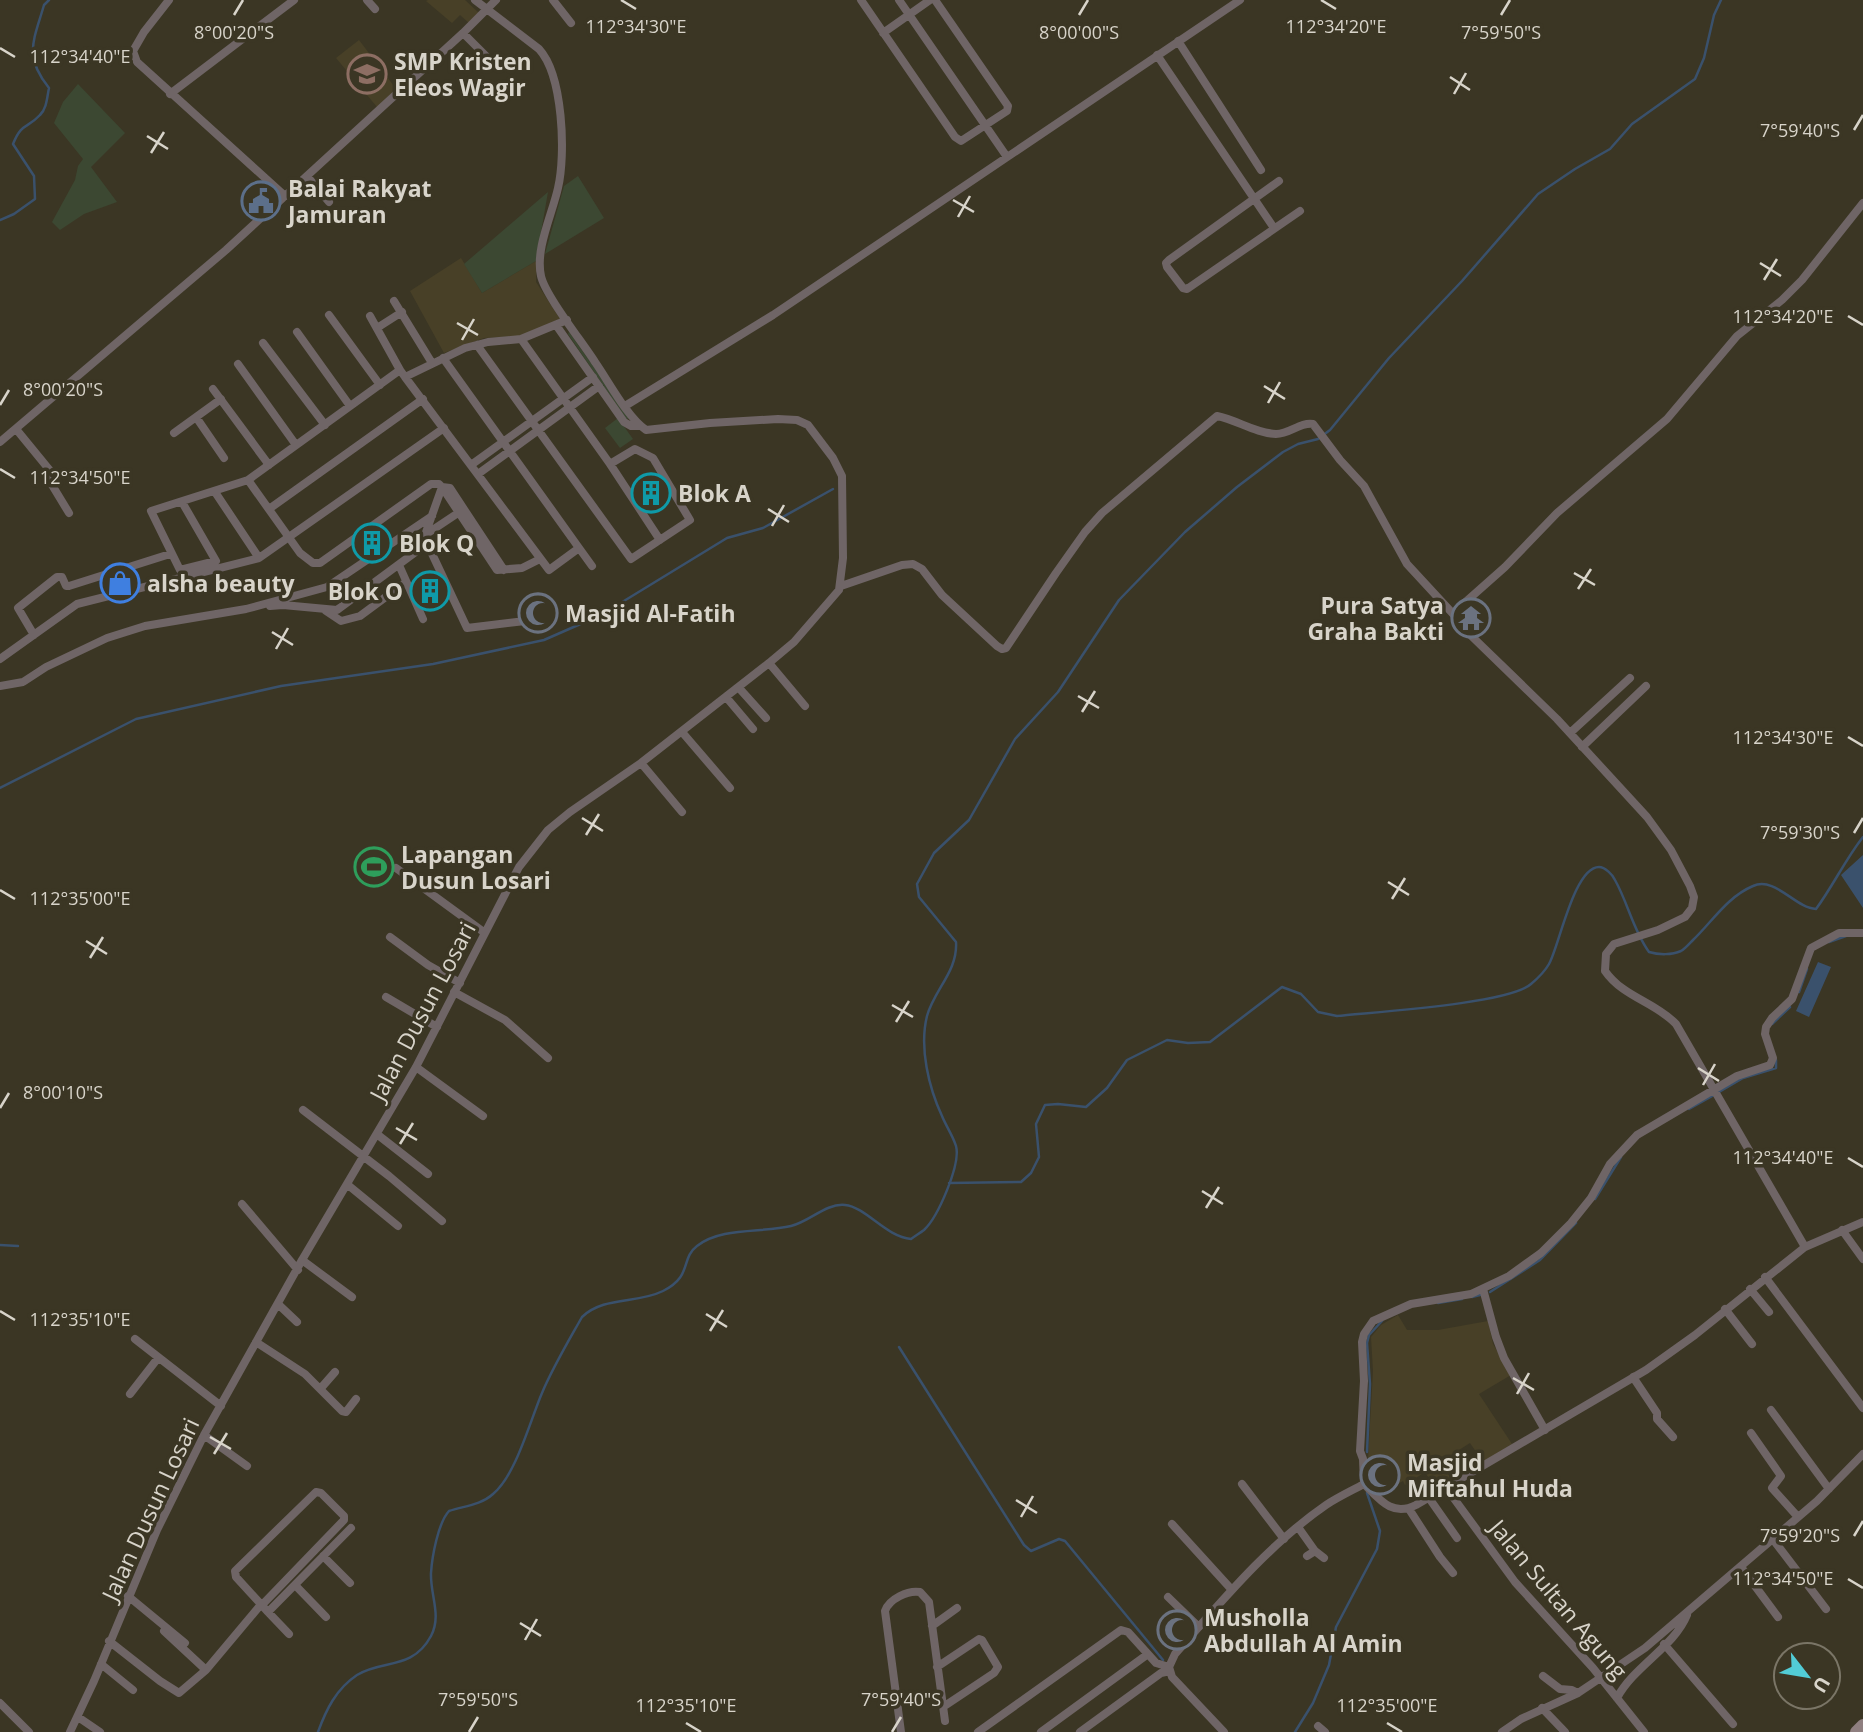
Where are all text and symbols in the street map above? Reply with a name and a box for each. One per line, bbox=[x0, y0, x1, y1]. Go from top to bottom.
text: 112°34'30"E bbox=[586, 14, 686, 38]
text: 112°34'20"E bbox=[1286, 14, 1386, 38]
text: 8°00'20"S bbox=[194, 20, 274, 44]
text: 8°00'00"S bbox=[1039, 20, 1119, 44]
text: 7°59'50"S bbox=[1461, 20, 1541, 44]
text: 112°34'40"E bbox=[30, 44, 130, 68]
place label: SMP Kristen Eleos Wagir bbox=[394, 45, 532, 103]
school or university icon: SMP Kristen Eleos Wagir bbox=[346, 53, 388, 95]
text: 7°59'40"S bbox=[1760, 118, 1840, 142]
place label: Balai Rakyat Jamuran bbox=[286, 172, 432, 230]
public building icon: Balai Rakyat Jamuran bbox=[240, 180, 282, 222]
text: 112°34'20"E bbox=[1733, 304, 1833, 328]
text: 8°00'20"S bbox=[23, 377, 103, 401]
text: 112°34'50"E bbox=[30, 465, 130, 489]
building icon: Blok A bbox=[630, 472, 672, 514]
place label: Blok A bbox=[678, 477, 751, 509]
building icon: Blok Q bbox=[351, 522, 393, 564]
place label: Blok Q bbox=[399, 527, 474, 559]
shop icon: alsha beauty bbox=[99, 562, 141, 604]
place label: alsha beauty bbox=[147, 567, 295, 599]
building icon: Blok O bbox=[409, 570, 451, 612]
place label: Blok O bbox=[328, 575, 403, 607]
place label: Pura Satya Graha Bakti bbox=[1307, 589, 1444, 647]
mosque icon: Masjid Al-Fatih bbox=[517, 592, 559, 634]
place label: Masjid Al-Fatih bbox=[565, 597, 736, 629]
temple icon: Pura Satya Graha Bakti bbox=[1450, 597, 1492, 639]
text: 112°34'30"E bbox=[1733, 725, 1833, 749]
text: 7°59'30"S bbox=[1760, 820, 1840, 844]
place label: Lapangan Dusun Losari bbox=[401, 838, 551, 896]
sports icon: Lapangan Dusun Losari bbox=[353, 846, 395, 888]
text: 112°35'00"E bbox=[30, 886, 130, 910]
street label: Jalan Dusun Losari bbox=[360, 916, 483, 1108]
text: 8°00'10"S bbox=[23, 1080, 103, 1104]
text: 112°34'40"E bbox=[1733, 1145, 1833, 1169]
text: 112°35'10"E bbox=[30, 1307, 130, 1331]
street label: Jalan Dusun Losari bbox=[93, 1412, 206, 1607]
place label: Masjid Miftahul Huda bbox=[1407, 1446, 1573, 1504]
mosque icon: Masjid Miftahul Huda bbox=[1359, 1454, 1401, 1496]
street label: Jalan Sultan Agung bbox=[1482, 1511, 1636, 1686]
text: 7°59'20"S bbox=[1760, 1523, 1840, 1547]
text: 112°34'50"E bbox=[1733, 1566, 1833, 1590]
place label: Musholla Abdullah Al Amin bbox=[1204, 1601, 1403, 1659]
mosque icon: Musholla Abdullah Al Amin bbox=[1156, 1609, 1198, 1651]
north arrow bbox=[1772, 1641, 1842, 1711]
text: U bbox=[1807, 1672, 1836, 1698]
text: 7°59'50"S bbox=[438, 1687, 518, 1711]
text: 7°59'40"S bbox=[861, 1687, 941, 1711]
text: 112°35'10"E bbox=[636, 1693, 736, 1717]
text: 112°35'00"E bbox=[1337, 1693, 1437, 1717]

